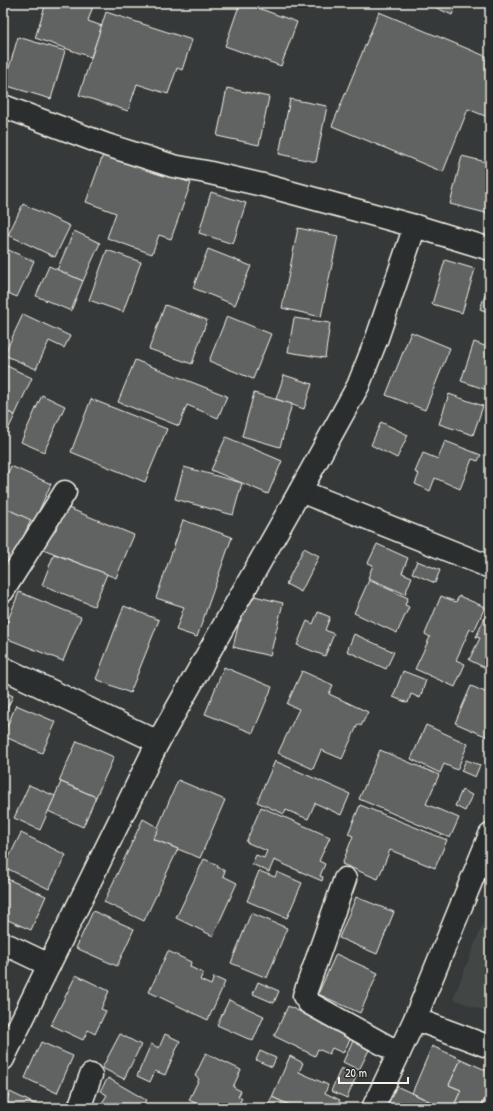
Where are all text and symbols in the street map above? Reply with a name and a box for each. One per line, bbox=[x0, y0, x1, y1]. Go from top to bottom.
scale bar bbox=[339, 1059, 408, 1085]
text: 20 m bbox=[345, 1064, 367, 1081]

